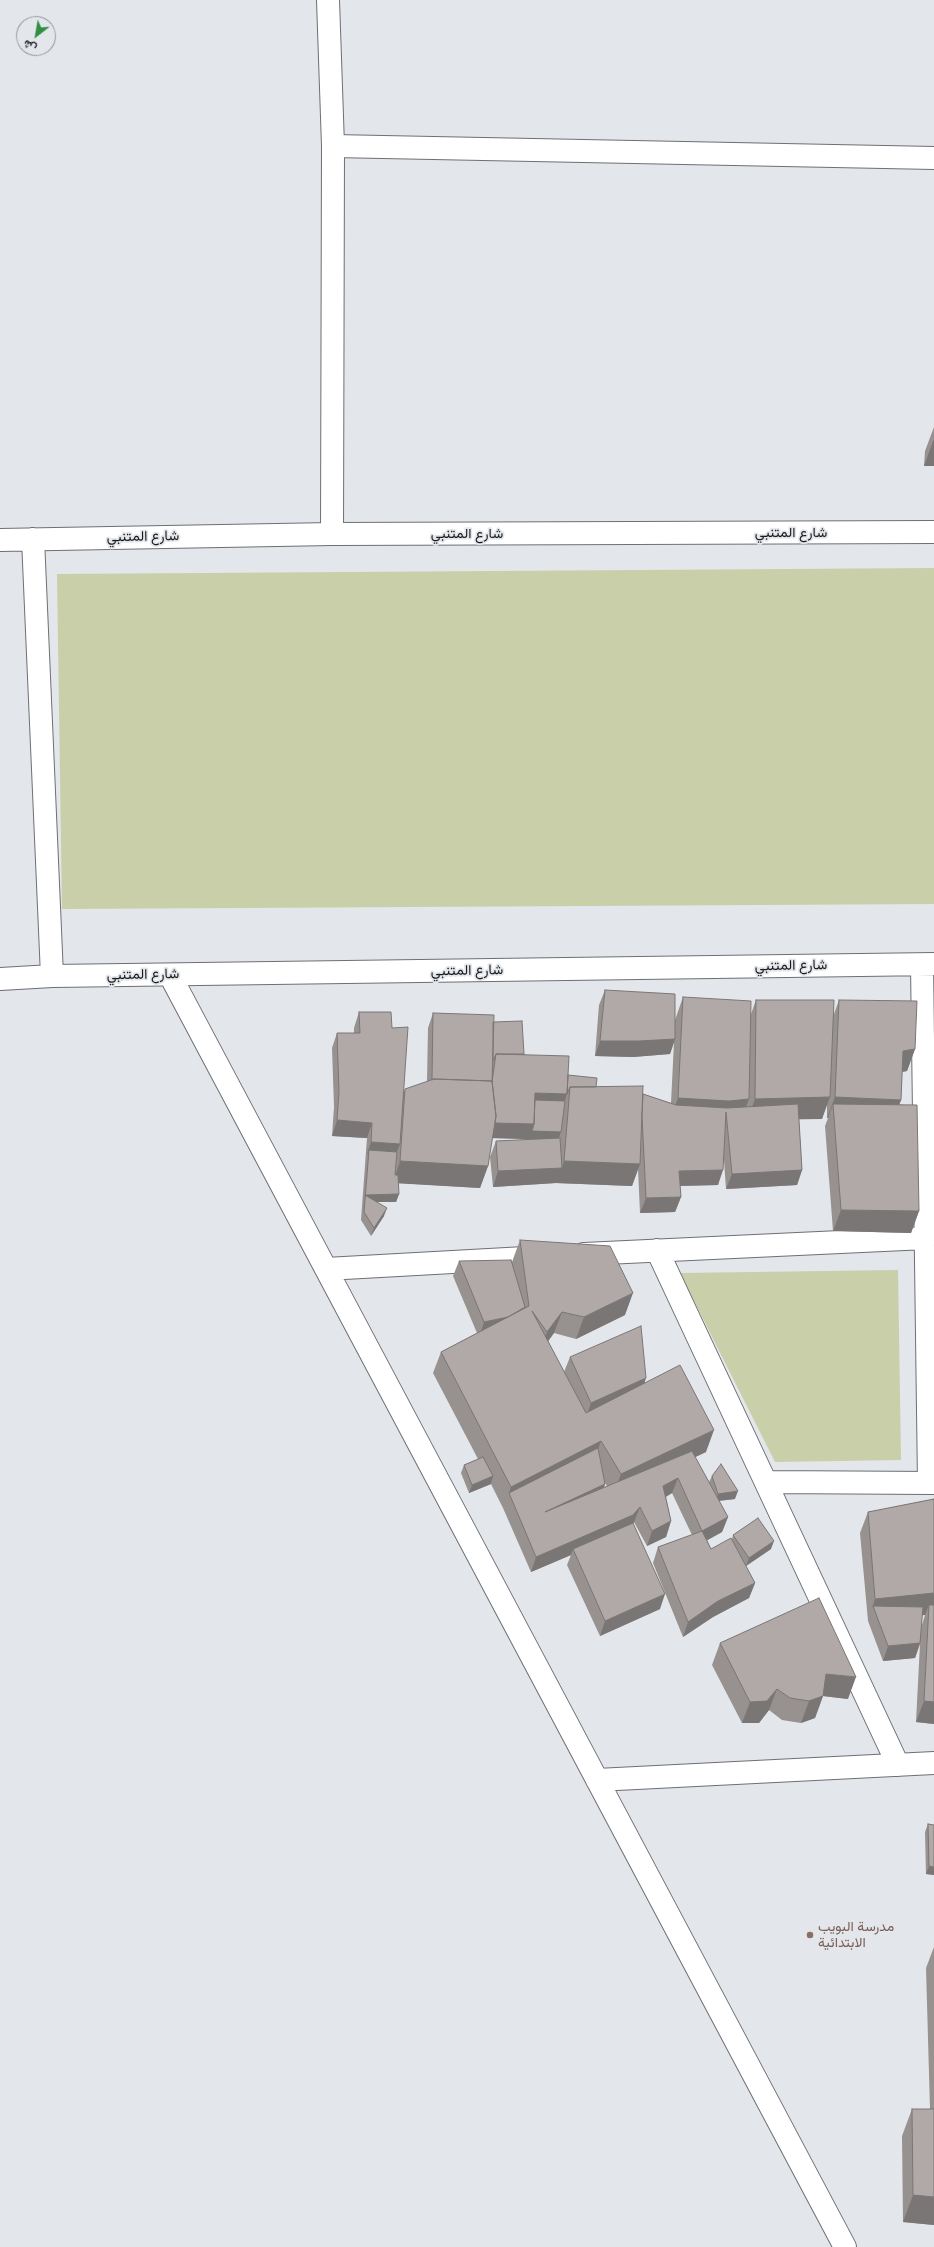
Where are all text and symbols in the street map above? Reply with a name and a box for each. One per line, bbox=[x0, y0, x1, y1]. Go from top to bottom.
north arrow bbox=[16, 16, 56, 56]
text: ش bbox=[21, 37, 39, 55]
street label: شارع المتنبي bbox=[755, 525, 827, 541]
street label: شارع المتنبي bbox=[431, 526, 503, 542]
street label: شارع المتنبي bbox=[107, 528, 179, 546]
street label: شارع المتنبي bbox=[755, 957, 827, 975]
street label: شارع المتنبي bbox=[431, 962, 503, 980]
street label: شارع المتنبي bbox=[107, 966, 179, 984]
place label: مدرسة البويب الابتدائية bbox=[818, 1919, 894, 1952]
marker: مدرسة البويب الابتدائية bbox=[805, 1930, 815, 1940]

